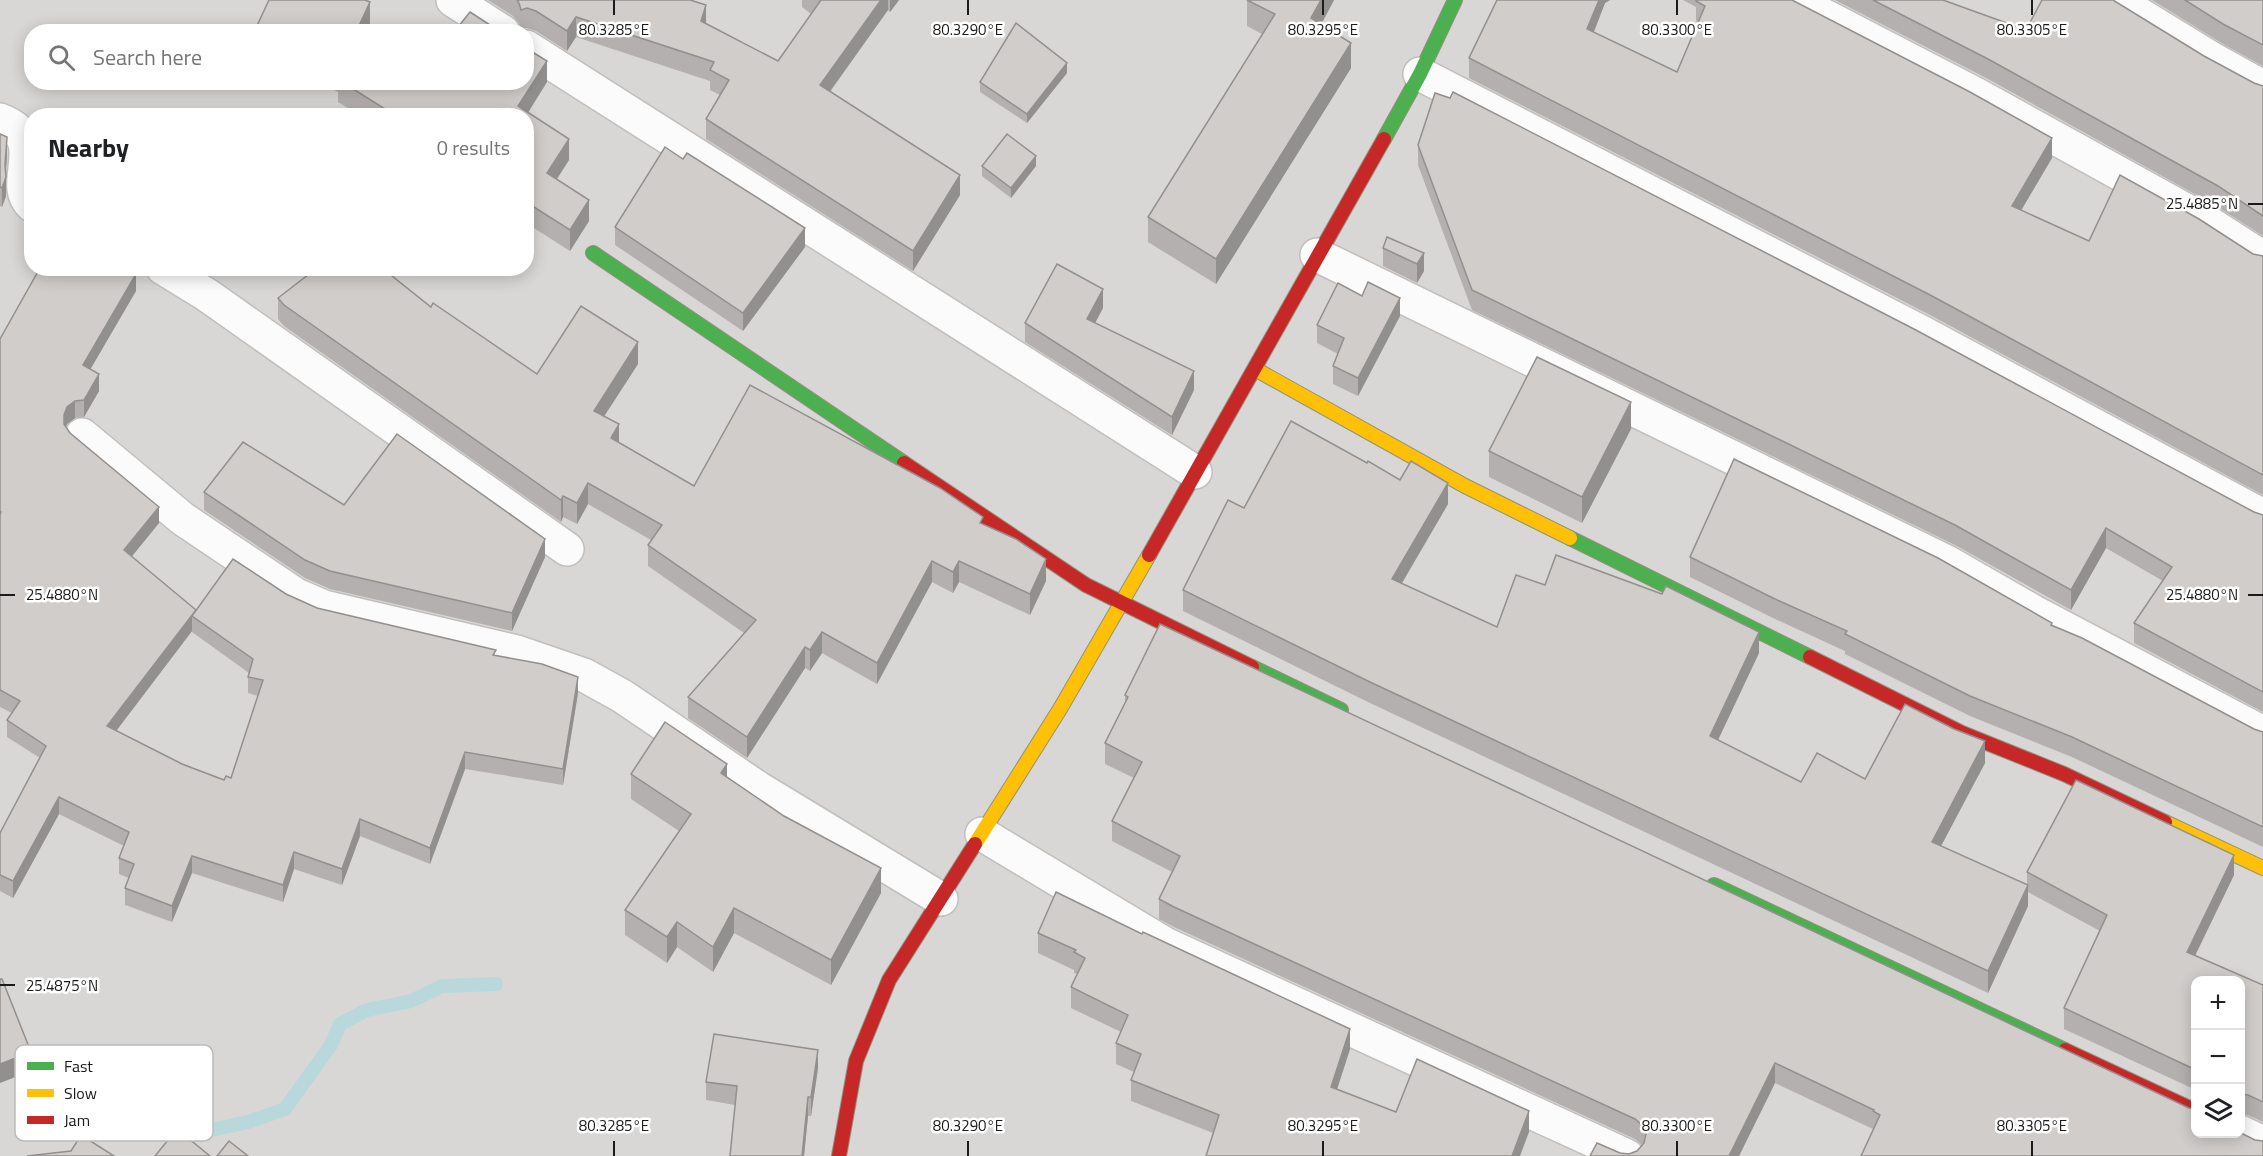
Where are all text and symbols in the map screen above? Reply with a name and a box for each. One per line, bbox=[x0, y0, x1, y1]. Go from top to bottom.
text: 80.3285°E bbox=[579, 18, 649, 41]
text: 80.3290°E bbox=[933, 18, 1003, 41]
text: 80.3295°E bbox=[1288, 18, 1358, 41]
text: 80.3300°E bbox=[1642, 18, 1712, 41]
text: 80.3305°E bbox=[1997, 18, 2067, 41]
search box bbox=[24, 24, 534, 90]
text: Search here bbox=[93, 40, 202, 74]
icon: search bbox=[45, 41, 78, 74]
text: Nearby bbox=[48, 128, 129, 167]
text: 0 results bbox=[437, 132, 510, 163]
text: 25.4885°N bbox=[2166, 192, 2238, 215]
text: 25.4880°N bbox=[26, 583, 98, 606]
text: 25.4880°N bbox=[2166, 583, 2238, 606]
text: 25.4875°N bbox=[26, 974, 98, 997]
map controls bbox=[2191, 976, 2245, 1138]
button: + bbox=[2191, 976, 2245, 1030]
button: − bbox=[2191, 1030, 2245, 1084]
legend bbox=[15, 1045, 213, 1141]
text: Fast bbox=[64, 1054, 93, 1078]
text: Slow bbox=[64, 1081, 97, 1105]
button: layers bbox=[2191, 1084, 2245, 1138]
text: Jam bbox=[64, 1108, 90, 1132]
text: 80.3285°E bbox=[579, 1114, 649, 1137]
text: 80.3290°E bbox=[933, 1114, 1003, 1137]
text: 80.3295°E bbox=[1288, 1114, 1358, 1137]
text: 80.3300°E bbox=[1642, 1114, 1712, 1137]
text: 80.3305°E bbox=[1997, 1114, 2067, 1137]

